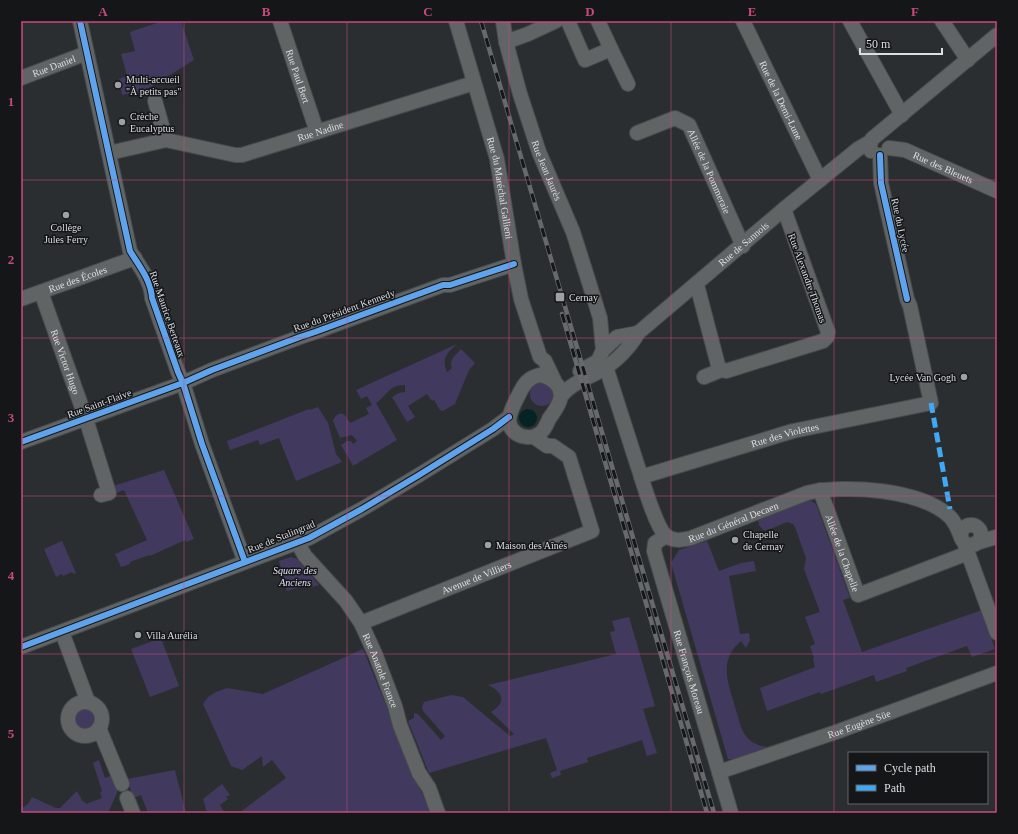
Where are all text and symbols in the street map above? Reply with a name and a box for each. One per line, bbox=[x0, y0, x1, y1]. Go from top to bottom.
text: A bbox=[98, 4, 108, 19]
text: B bbox=[262, 4, 271, 19]
text: C bbox=[423, 4, 433, 19]
text: D bbox=[585, 4, 595, 19]
text: E bbox=[748, 4, 756, 19]
text: F bbox=[911, 4, 919, 19]
scale bar bbox=[860, 30, 942, 56]
text: 50 m bbox=[866, 37, 891, 51]
street label: Rue Paul Bert bbox=[284, 48, 312, 105]
street label: Rue Daniel bbox=[31, 53, 77, 79]
street label: Rue de la Demi-Lune bbox=[757, 59, 805, 142]
place label: Multi-accueil "À petits pas" bbox=[126, 74, 181, 97]
marker: Multi-accueil "À petits pas" bbox=[113, 80, 123, 90]
text: 1 bbox=[8, 94, 14, 109]
place label: Crèche Eucalyptus bbox=[130, 111, 175, 134]
marker: Crèche Eucalyptus bbox=[117, 117, 127, 127]
street label: Rue Nadine bbox=[296, 119, 345, 143]
street label: Allée de la Pommeraie bbox=[685, 127, 733, 216]
street label: Rue du Maréchal Gallieni bbox=[485, 136, 515, 240]
street label: Rue Jean Jaurès bbox=[530, 139, 564, 202]
street label: Rue des Bleuets bbox=[911, 149, 975, 186]
street label: Rue du Lycée bbox=[889, 197, 912, 254]
marker: Collège Jules Ferry bbox=[61, 210, 71, 220]
street label: Rue de Sannois bbox=[716, 220, 771, 268]
place label: Collège Jules Ferry bbox=[44, 222, 88, 245]
street label: Rue Alexandre Thomas bbox=[786, 232, 829, 324]
text: 2 bbox=[8, 252, 14, 267]
street label: Rue des Écoles bbox=[47, 264, 108, 295]
street label: Rue Maurice Berteaux bbox=[148, 270, 187, 359]
street label: Rue du Président Kennedy bbox=[292, 287, 396, 334]
marker: Cernay bbox=[554, 291, 566, 303]
place label: Cernay bbox=[569, 292, 598, 303]
street label: Rue Victor Hugo bbox=[49, 328, 82, 396]
place label: Lycée Van Gogh bbox=[890, 372, 956, 383]
marker: Lycée Van Gogh bbox=[959, 372, 969, 382]
street label: Rue Saint-Flaive bbox=[66, 387, 133, 420]
text: 3 bbox=[8, 410, 15, 425]
street label: Rue des Violettes bbox=[750, 421, 820, 449]
street label: Rue du Général Decaen bbox=[687, 500, 780, 544]
street label: Allée de la Chapelle bbox=[823, 513, 862, 594]
street label: Rue de Stalingrad bbox=[246, 518, 316, 555]
place label: Chapelle de Cernay bbox=[743, 529, 784, 552]
marker: Chapelle de Cernay bbox=[730, 535, 740, 545]
marker: Maison des Aînés bbox=[483, 540, 493, 550]
place label: Maison des Aînés bbox=[496, 540, 567, 551]
street label: Avenue de Villiers bbox=[440, 559, 513, 596]
park label: Square des Anciens bbox=[273, 565, 317, 588]
text: 4 bbox=[8, 568, 15, 583]
street label: Rue François Moreau bbox=[672, 629, 707, 715]
marker: Villa Aurélia bbox=[133, 630, 143, 640]
place label: Villa Aurélia bbox=[146, 630, 198, 641]
street label: Rue Anatole France bbox=[360, 631, 400, 710]
street label: Rue Eugène Süe bbox=[826, 707, 893, 741]
text: 5 bbox=[8, 726, 15, 741]
legend bbox=[848, 752, 988, 804]
text: Cycle path bbox=[884, 761, 936, 775]
text: Path bbox=[884, 781, 905, 795]

